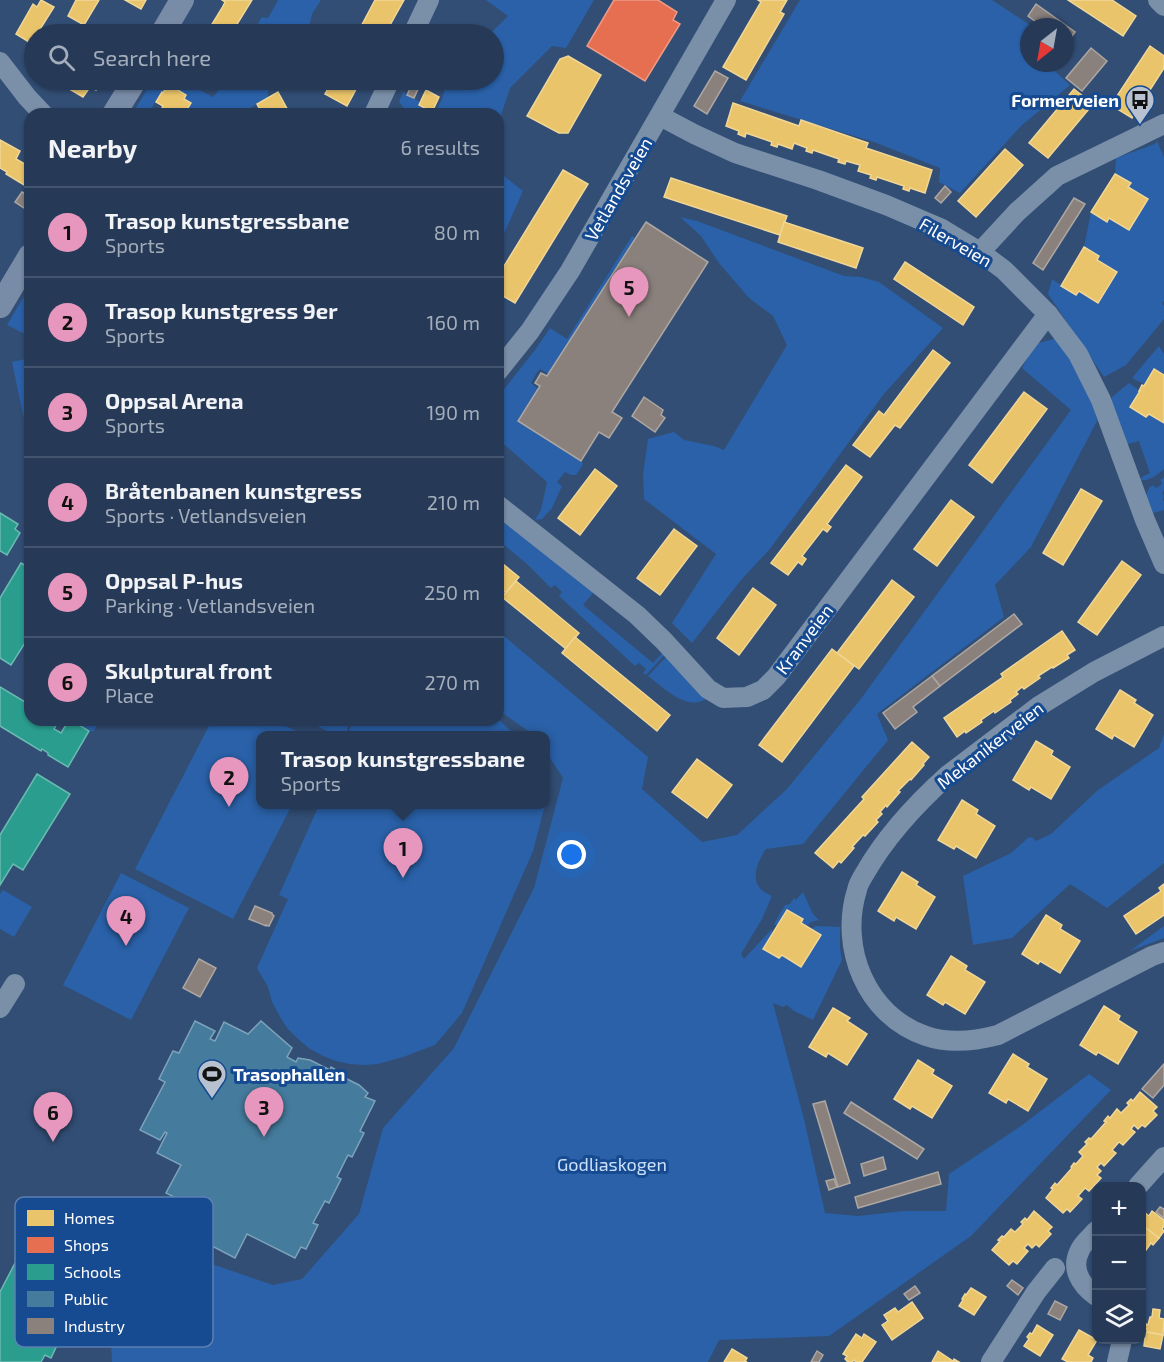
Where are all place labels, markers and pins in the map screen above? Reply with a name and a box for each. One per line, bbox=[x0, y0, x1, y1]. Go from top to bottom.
bus stop icon: Formerveien bbox=[1124, 84, 1156, 126]
place label: Formerveien bbox=[1011, 89, 1119, 111]
pin: 5 bbox=[610, 268, 648, 317]
pin: 2 bbox=[210, 758, 248, 807]
pin: 1 bbox=[384, 828, 422, 878]
pin: 4 bbox=[106, 896, 146, 946]
sports icon: Trasophallen bbox=[196, 1058, 228, 1100]
place label: Trasophallen bbox=[233, 1063, 345, 1085]
pin: 3 bbox=[244, 1088, 284, 1137]
pin: 6 bbox=[34, 1092, 72, 1142]

